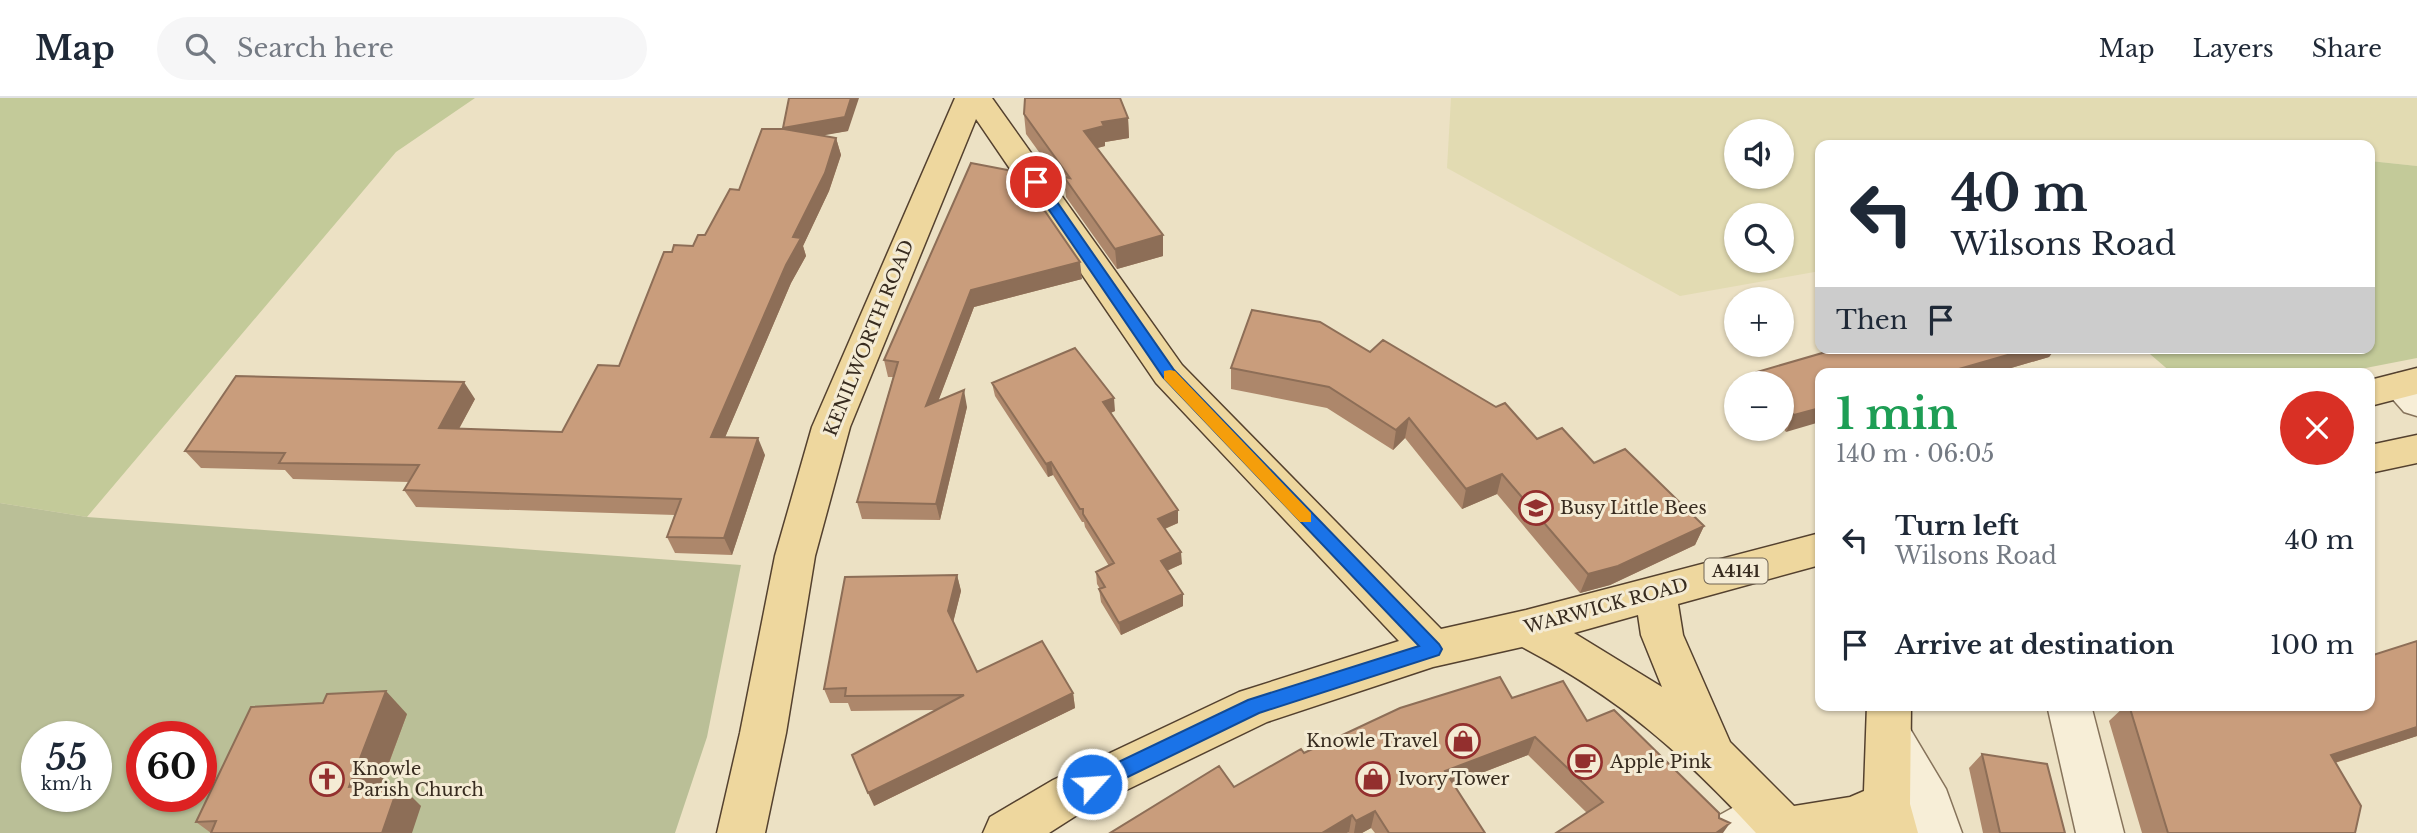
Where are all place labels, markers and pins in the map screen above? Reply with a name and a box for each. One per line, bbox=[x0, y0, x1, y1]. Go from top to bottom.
pin bbox=[1006, 152, 1066, 212]
school or university icon: Busy Little Bees bbox=[1517, 489, 1555, 527]
place label: Busy Little Bees bbox=[1560, 497, 1707, 519]
shop icon: Knowle Travel bbox=[1444, 722, 1482, 760]
place label: Knowle Travel bbox=[1306, 730, 1438, 752]
cafe icon: Apple Pink bbox=[1566, 743, 1604, 781]
place label: Apple Pink bbox=[1609, 751, 1712, 773]
place label: Knowle Parish Church bbox=[352, 758, 484, 801]
church icon: Knowle Parish Church bbox=[308, 760, 346, 798]
shop icon: Ivory Tower bbox=[1354, 760, 1392, 798]
place label: Ivory Tower bbox=[1398, 768, 1510, 790]

